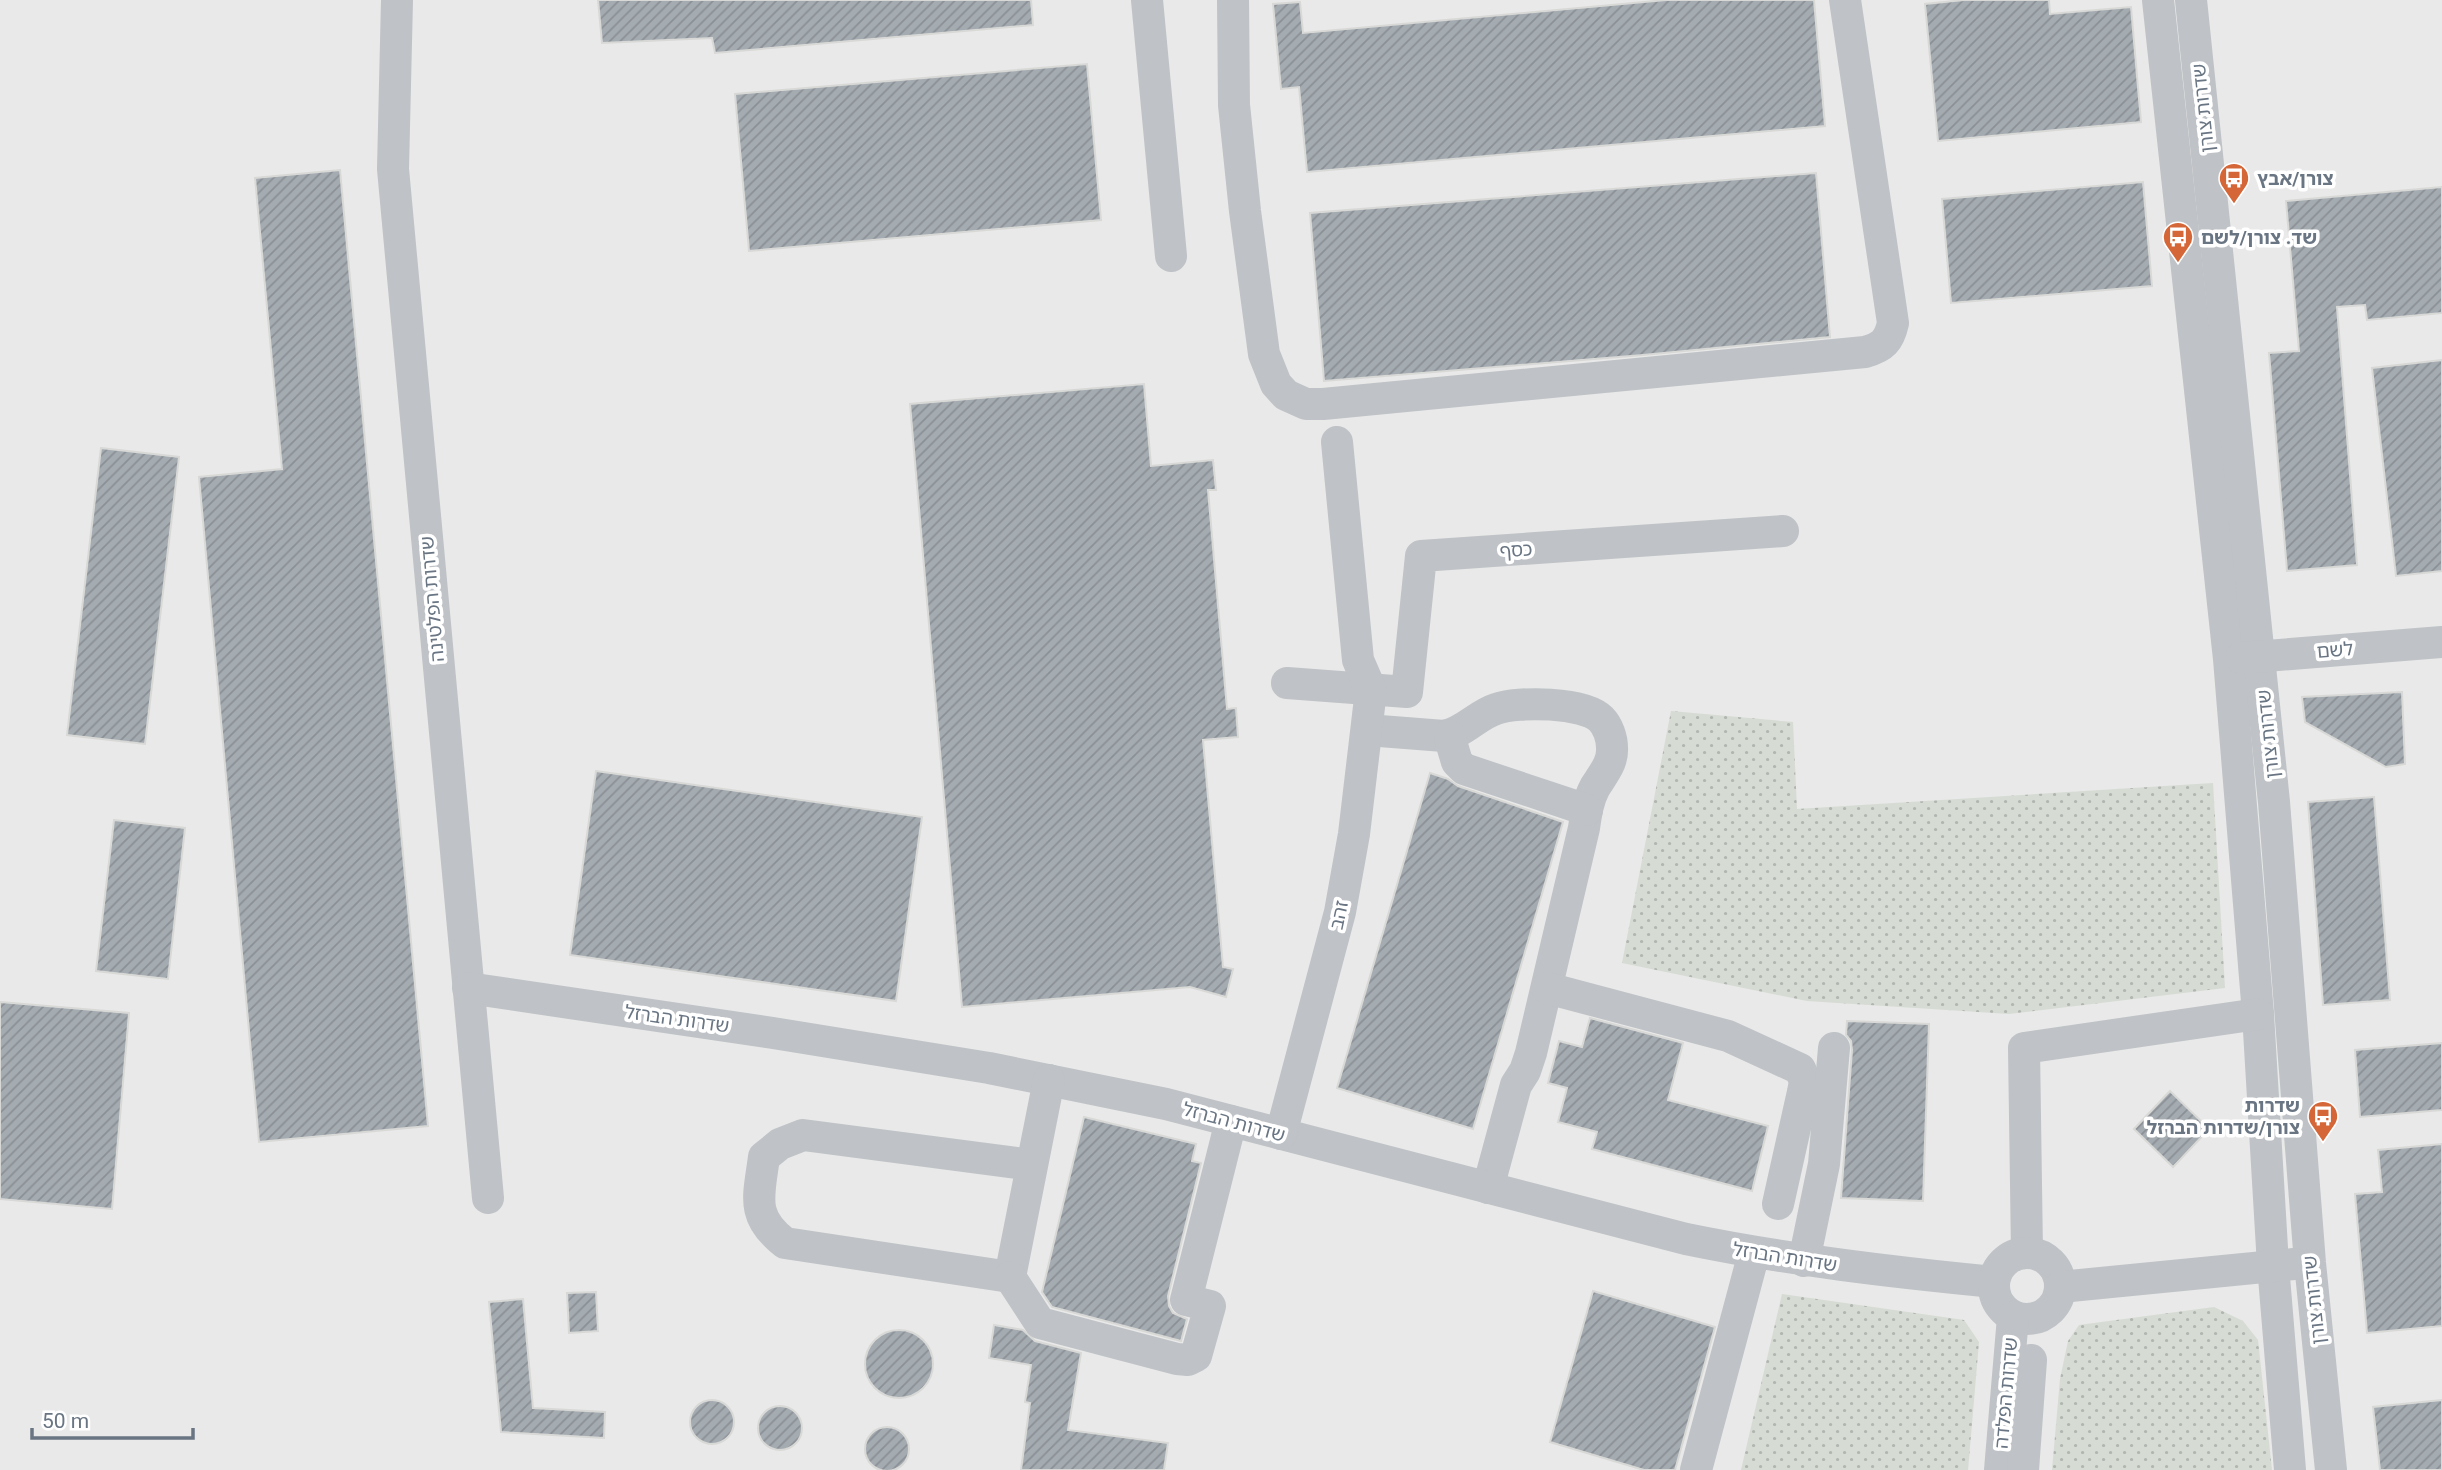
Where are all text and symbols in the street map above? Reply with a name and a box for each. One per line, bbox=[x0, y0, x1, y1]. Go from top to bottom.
street label: שדרות צורן bbox=[2187, 62, 2219, 154]
bus stop icon: צורן/אבץ bbox=[2217, 161, 2251, 205]
place label: צורן/אבץ bbox=[2257, 167, 2334, 190]
bus stop icon: שד. צורן/לשם bbox=[2161, 220, 2195, 264]
place label: שד. צורן/לשם bbox=[2201, 226, 2317, 249]
street label: שדרות הפלטינה bbox=[415, 535, 449, 663]
street label: כסף bbox=[1499, 537, 1533, 563]
street label: לשם bbox=[2316, 637, 2355, 663]
street label: שדרות צורן bbox=[2252, 688, 2284, 780]
street label: זהב bbox=[1325, 898, 1353, 932]
street label: שדרות הברזל bbox=[623, 1000, 731, 1038]
place label: שדרות צורן/שדרות הברזל bbox=[2147, 1094, 2300, 1139]
street label: שדרות הברזל bbox=[1180, 1097, 1288, 1147]
bus stop icon: שדרות צורן/שדרות הברזל bbox=[2306, 1099, 2340, 1143]
street label: שדרות הברזל bbox=[1731, 1237, 1839, 1277]
street label: שדרות צורן bbox=[2298, 1254, 2330, 1346]
street label: שדרות הפלדה bbox=[1990, 1336, 2022, 1450]
scale bar bbox=[32, 1396, 192, 1440]
text: 50 m bbox=[42, 1409, 89, 1433]

